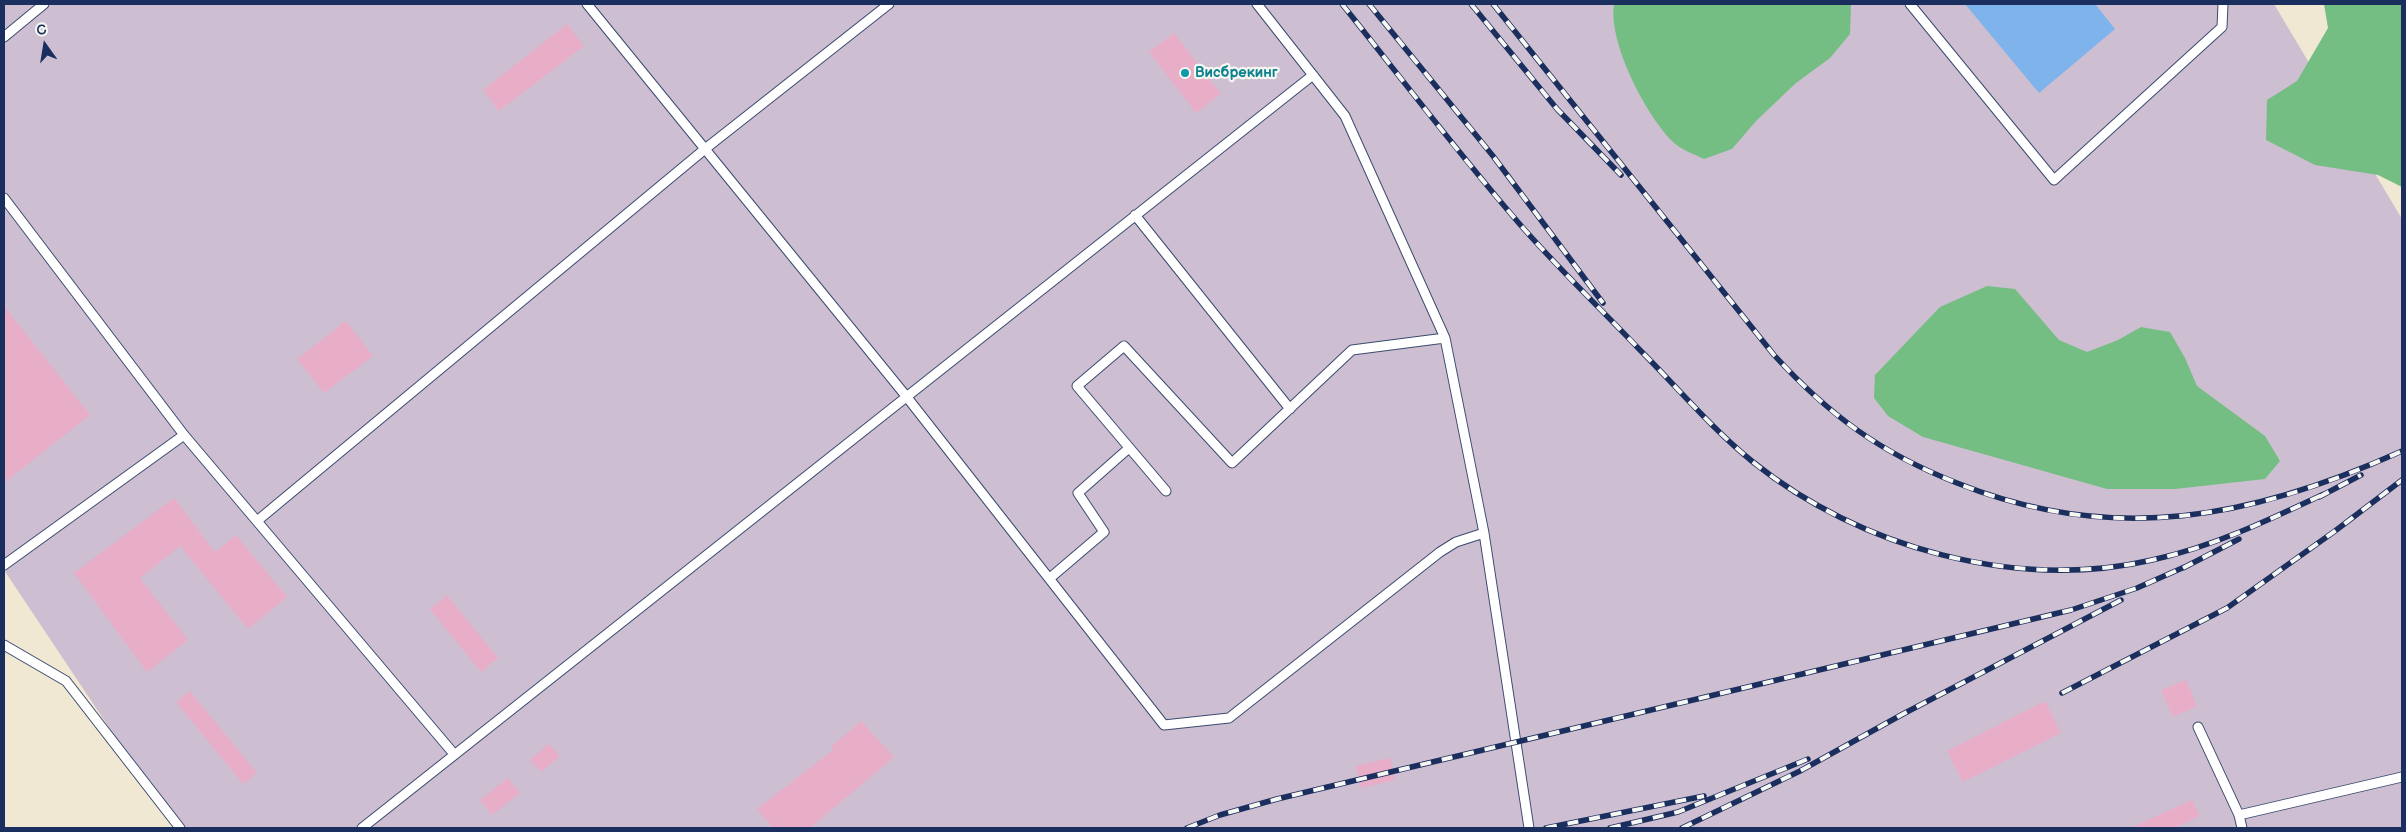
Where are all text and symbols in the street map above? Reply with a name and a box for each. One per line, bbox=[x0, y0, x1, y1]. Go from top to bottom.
north arrow bbox=[20, 20, 70, 70]
text: С bbox=[35, 21, 48, 39]
place label: Висбрекинг bbox=[1195, 64, 1278, 82]
marker: Висбрекинг bbox=[1179, 67, 1191, 79]

